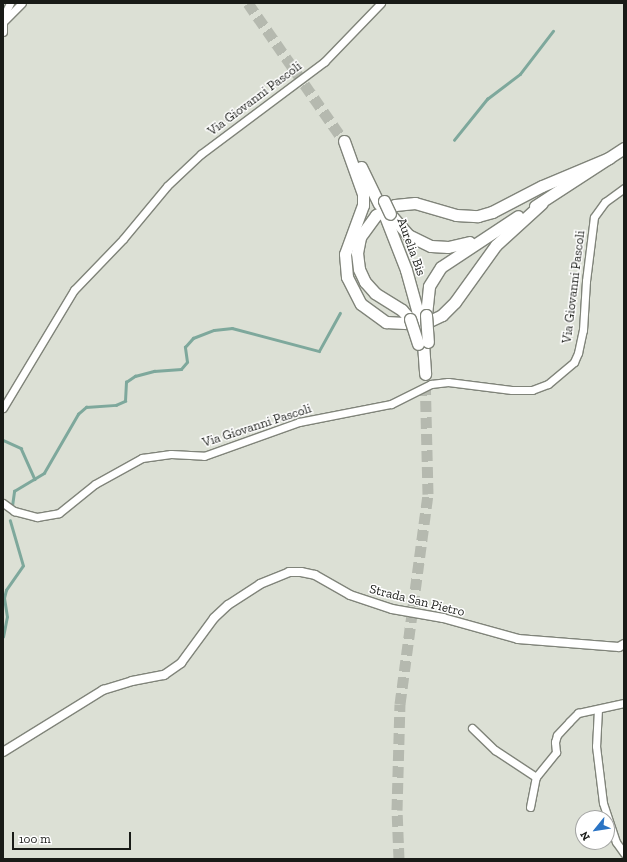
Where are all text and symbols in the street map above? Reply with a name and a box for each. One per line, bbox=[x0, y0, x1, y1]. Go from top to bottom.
street label: Via Giovanni Pascoli bbox=[205, 59, 305, 139]
street label: Aurelia Bis bbox=[393, 216, 429, 278]
street label: Via Giovanni Pascoli bbox=[559, 230, 589, 344]
street label: Via Giovanni Pascoli bbox=[201, 401, 313, 451]
street label: Strada San Pietro bbox=[368, 582, 466, 620]
north arrow bbox=[575, 810, 615, 850]
scale bar bbox=[14, 824, 133, 850]
text: N bbox=[577, 829, 593, 843]
text: 100 m bbox=[19, 832, 51, 846]

